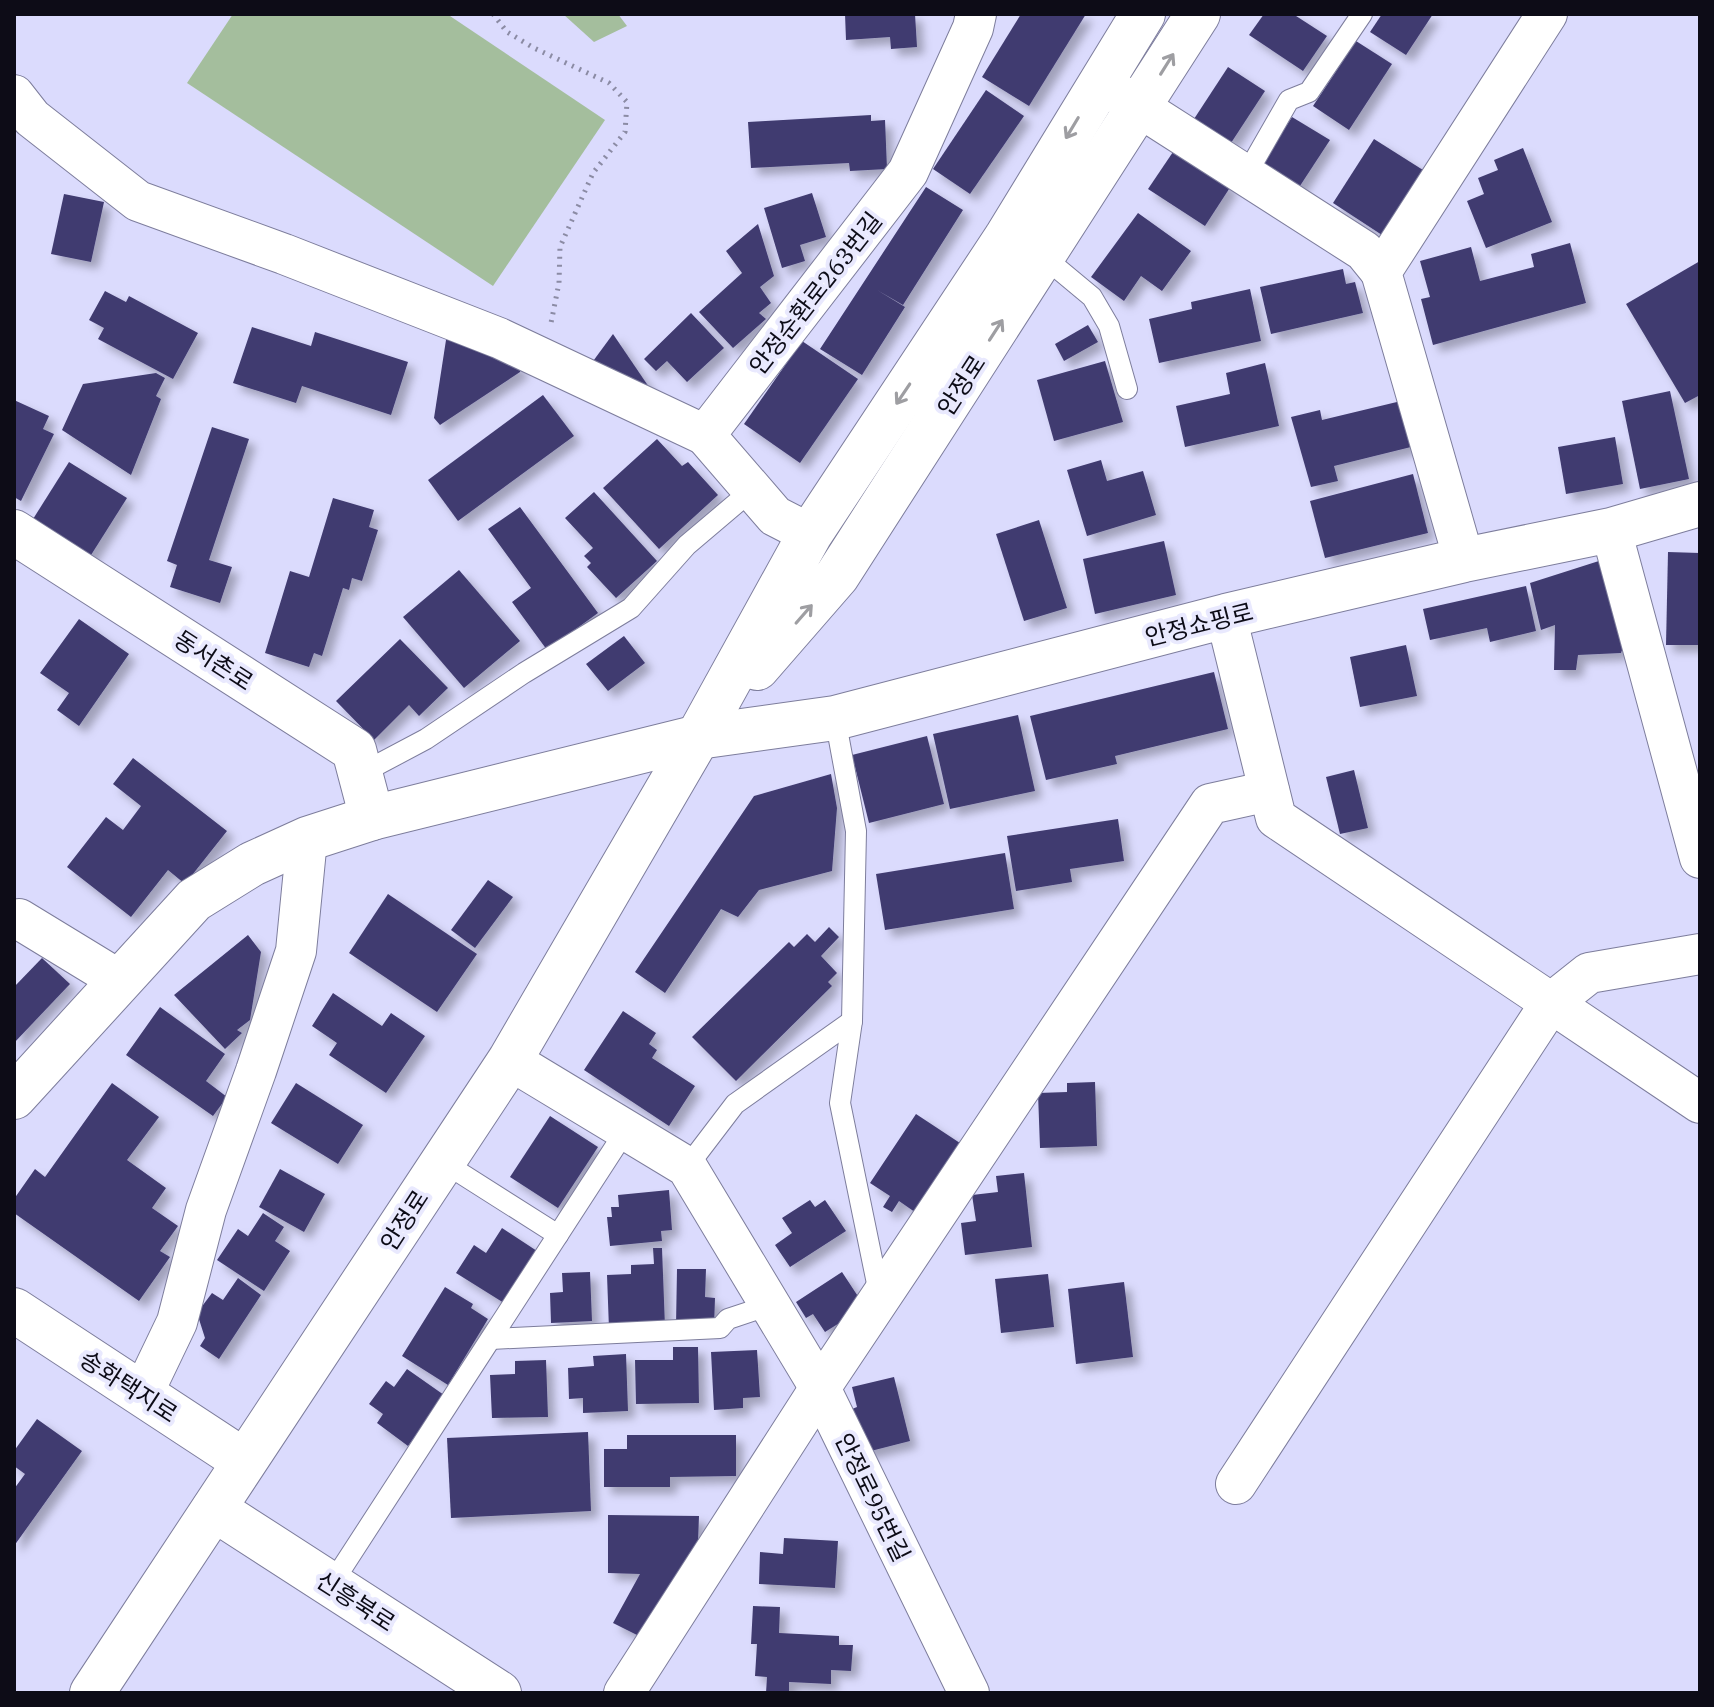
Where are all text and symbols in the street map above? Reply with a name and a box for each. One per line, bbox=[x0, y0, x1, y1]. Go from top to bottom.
one-way arrow bbox=[1160, 53, 1176, 76]
one-way arrow bbox=[1064, 116, 1080, 139]
street label: 안정순환로263번길 bbox=[742, 205, 888, 381]
one-way arrow bbox=[989, 319, 1005, 342]
street label: 안정로 bbox=[930, 349, 992, 421]
one-way arrow bbox=[894, 382, 910, 405]
street label: 안정쇼핑로 bbox=[1142, 595, 1256, 653]
one-way arrow bbox=[794, 605, 812, 625]
street label: 동서촌로 bbox=[168, 623, 260, 697]
street label: 안정로 bbox=[373, 1184, 435, 1256]
street label: 송화택지로 bbox=[74, 1343, 184, 1429]
street label: 안정로95번길 bbox=[828, 1427, 918, 1567]
street label: 신흥북로 bbox=[310, 1564, 402, 1638]

